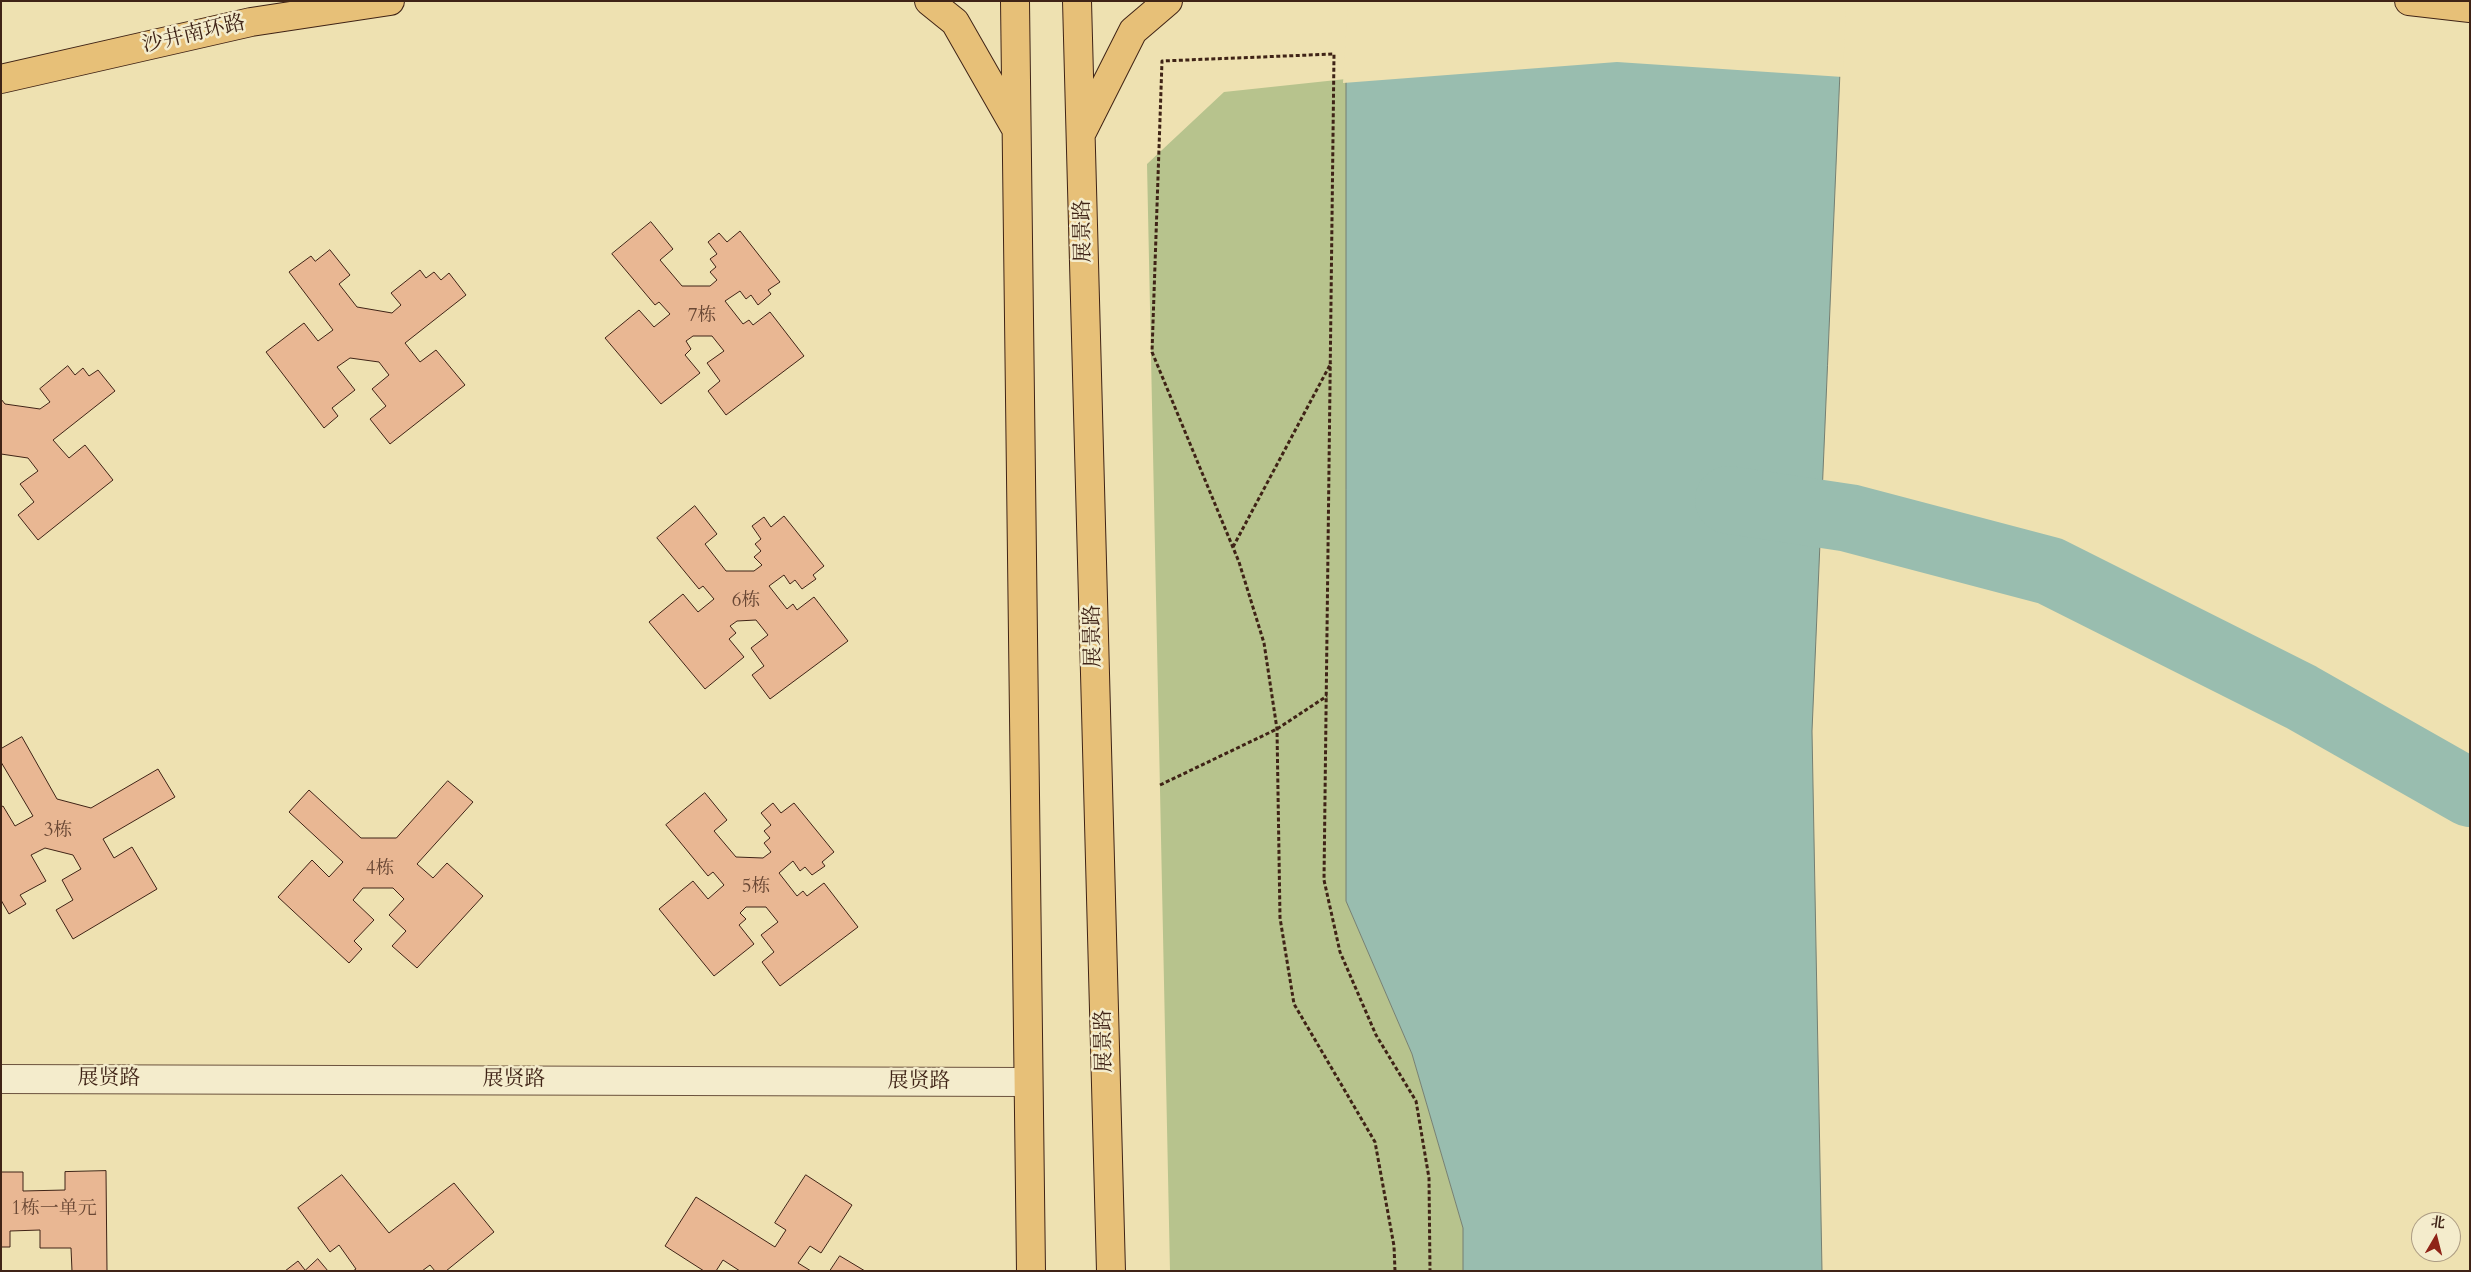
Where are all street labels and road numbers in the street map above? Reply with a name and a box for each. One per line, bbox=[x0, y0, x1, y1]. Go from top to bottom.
street label: 沙井南环路 bbox=[140, 11, 248, 59]
street label: 展景路 bbox=[1071, 199, 1097, 263]
street label: 展景路 bbox=[1081, 604, 1107, 668]
street label: 展景路 bbox=[1092, 1009, 1118, 1073]
street label: 展贤路 bbox=[78, 1066, 140, 1092]
street label: 展贤路 bbox=[483, 1067, 545, 1093]
street label: 展贤路 bbox=[888, 1069, 950, 1095]

